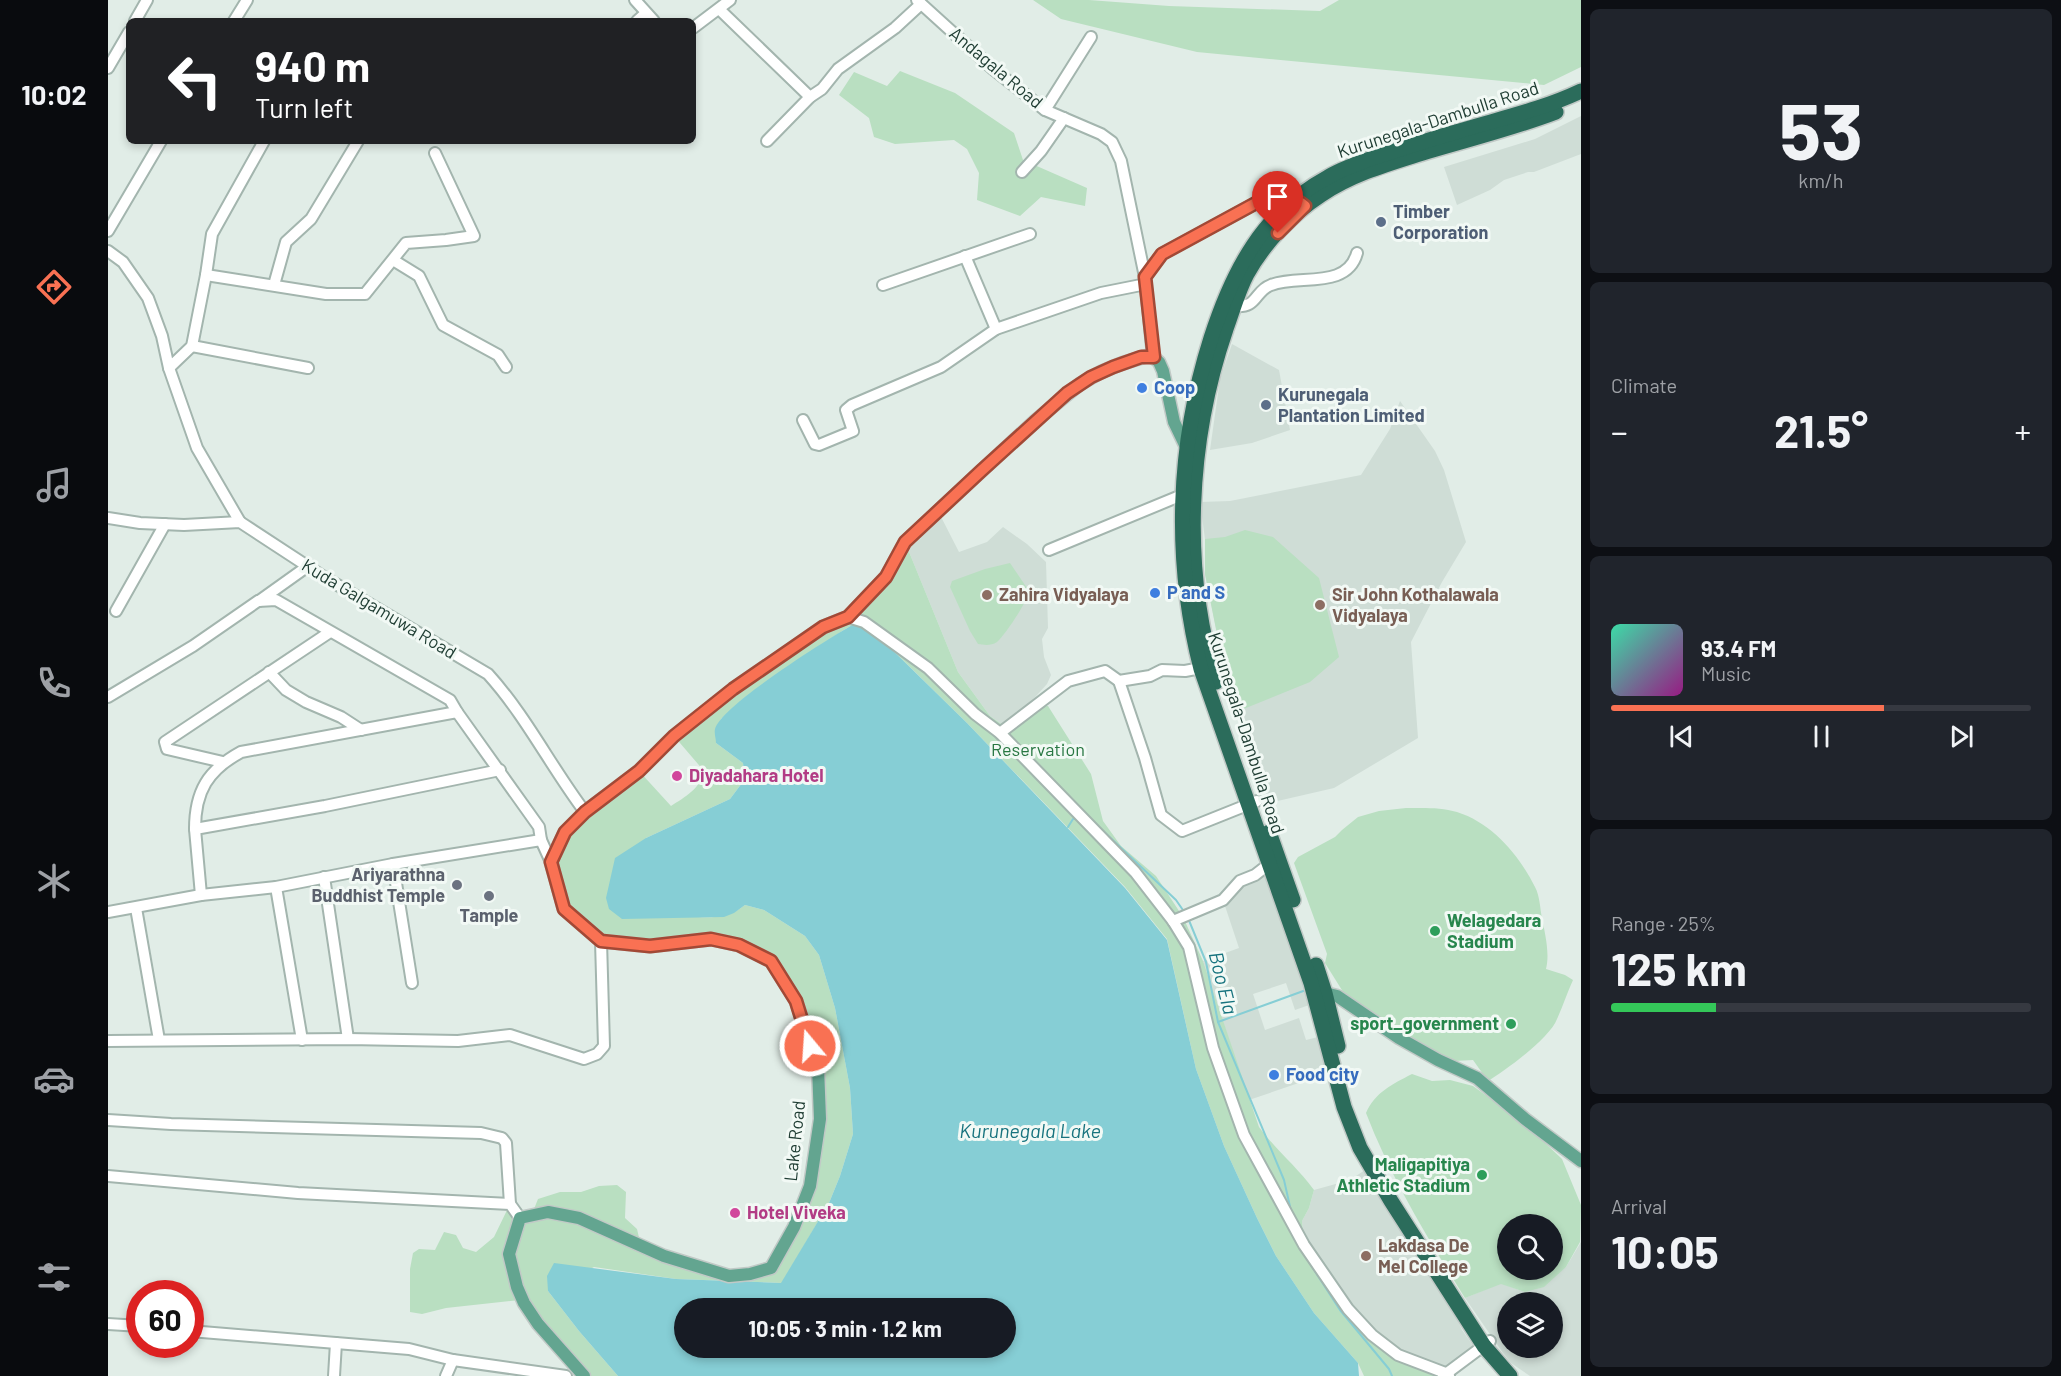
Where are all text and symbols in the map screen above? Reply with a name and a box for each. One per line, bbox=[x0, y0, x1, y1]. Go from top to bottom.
street label: Andagala Road bbox=[945, 22, 1048, 113]
text: 940 m bbox=[255, 40, 370, 90]
icon: left bbox=[156, 42, 234, 120]
street label: Kurunegala-Dambulla Road bbox=[1334, 76, 1541, 162]
text: 10:02 bbox=[21, 78, 87, 110]
text: 53 bbox=[1779, 82, 1863, 176]
text: Turn left bbox=[255, 91, 353, 123]
text: km/h bbox=[1798, 168, 1844, 192]
pin bbox=[1252, 171, 1303, 233]
icon: arrive bbox=[1261, 180, 1294, 213]
place label: Timber Corporation bbox=[1393, 200, 1488, 243]
marker: Timber Corporation bbox=[1374, 215, 1388, 229]
icon: directions bbox=[33, 266, 75, 308]
text: Climate bbox=[1611, 373, 1677, 397]
place label: Coop bbox=[1154, 376, 1195, 398]
marker: Coop bbox=[1135, 381, 1149, 395]
place label: Kurunegala Plantation Limited bbox=[1278, 383, 1425, 426]
marker: Kurunegala Plantation Limited bbox=[1259, 398, 1273, 412]
text: 21.5° bbox=[1774, 403, 1868, 457]
text: − bbox=[1611, 411, 1628, 451]
text: + bbox=[2015, 411, 2031, 451]
icon: music bbox=[33, 464, 75, 506]
street label: Kuda Galgamuwa Road bbox=[298, 553, 461, 663]
place label: P and S bbox=[1167, 581, 1225, 603]
place label: Zahira Vidyalaya bbox=[999, 583, 1129, 605]
place label: Sir John Kothalawala Vidyalaya bbox=[1332, 583, 1499, 626]
marker: P and S bbox=[1148, 586, 1162, 600]
marker: Zahira Vidyalaya bbox=[980, 588, 994, 602]
marker: Sir John Kothalawala Vidyalaya bbox=[1313, 598, 1327, 612]
street label: Kurunegala-Dambulla Road bbox=[1204, 629, 1290, 836]
text: 93.4 FM bbox=[1701, 635, 1776, 661]
text: Music bbox=[1701, 661, 1751, 685]
icon: phone bbox=[33, 662, 75, 704]
icon: previous bbox=[1665, 720, 1698, 753]
icon: pause bbox=[1805, 720, 1838, 753]
icon: next bbox=[1945, 720, 1978, 753]
park label: Reservation bbox=[991, 738, 1085, 760]
place label: Diyadahara Hotel bbox=[689, 764, 824, 786]
marker: Diyadahara Hotel bbox=[670, 769, 684, 783]
icon: climate bbox=[33, 860, 75, 902]
place label: Ariyarathna Buddhist Temple bbox=[312, 863, 445, 906]
marker: Ariyarathna Buddhist Temple bbox=[450, 878, 464, 892]
marker: Tample bbox=[482, 889, 496, 903]
place label: Tample bbox=[460, 904, 519, 926]
place label: Welagedara Stadium bbox=[1447, 909, 1541, 952]
text: Range · 25% bbox=[1611, 911, 1716, 935]
marker: Welagedara Stadium bbox=[1428, 924, 1442, 938]
text: 125 km bbox=[1611, 941, 1747, 995]
water label: Boo Ela bbox=[1205, 949, 1243, 1017]
place label: sport_government bbox=[1350, 1012, 1499, 1034]
position arrow bbox=[778, 1014, 842, 1078]
marker: sport_government bbox=[1504, 1017, 1518, 1031]
icon: car bbox=[33, 1058, 75, 1100]
place label: Food city bbox=[1286, 1063, 1359, 1085]
marker: Food city bbox=[1267, 1068, 1281, 1082]
street label: Lake Road bbox=[779, 1099, 809, 1182]
water label: Kurunegala Lake bbox=[959, 1118, 1101, 1142]
place label: Maligapitiya Athletic Stadium bbox=[1336, 1153, 1470, 1196]
marker: Maligapitiya Athletic Stadium bbox=[1475, 1168, 1489, 1182]
text: Arrival bbox=[1611, 1194, 1667, 1218]
place label: Hotel Viveka bbox=[747, 1201, 846, 1223]
marker: Hotel Viveka bbox=[728, 1206, 742, 1220]
map controls bbox=[1497, 1214, 1563, 1358]
button: search bbox=[1497, 1214, 1563, 1280]
text: 10:05 bbox=[1611, 1224, 1719, 1278]
place label: Lakdasa De Mel College bbox=[1378, 1234, 1470, 1277]
marker: Lakdasa De Mel College bbox=[1359, 1249, 1373, 1263]
icon: filters bbox=[33, 1256, 75, 1298]
speed limit sign: 60 bbox=[126, 1280, 204, 1358]
button: layers bbox=[1497, 1292, 1563, 1358]
text: 10:05 · 3 min · 1.2 km bbox=[748, 1315, 942, 1341]

